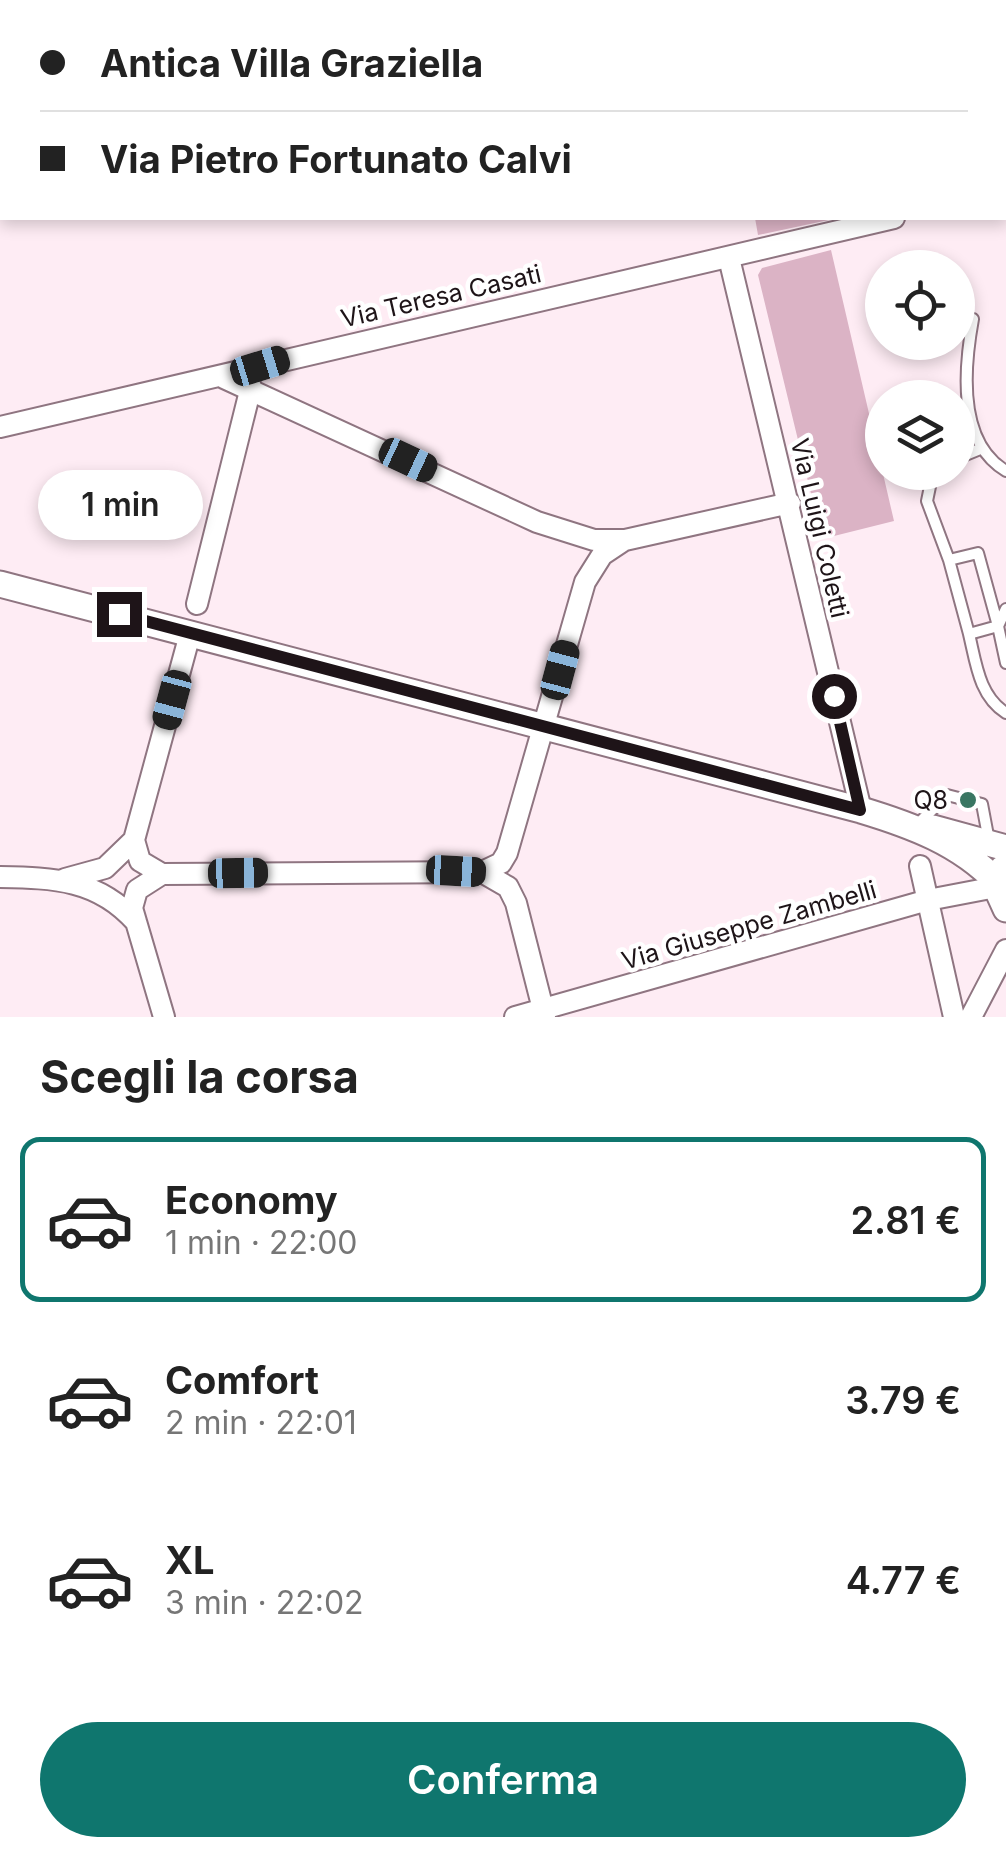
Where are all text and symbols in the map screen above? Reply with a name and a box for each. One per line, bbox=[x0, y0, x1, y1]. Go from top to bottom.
text: Antica Villa Graziella bbox=[100, 40, 483, 86]
text: Via Pietro Fortunato Calvi bbox=[100, 136, 572, 182]
map controls bbox=[865, 250, 975, 490]
button: locate bbox=[865, 250, 975, 360]
street label: Via Teresa Casati bbox=[338, 258, 544, 334]
car bbox=[227, 343, 293, 389]
button: layers bbox=[865, 380, 975, 490]
car bbox=[374, 434, 442, 486]
street label: Via Luigi Coletti bbox=[785, 435, 855, 621]
callout: 1 min bbox=[36, 469, 202, 539]
text: 1 min bbox=[81, 485, 160, 524]
route end bbox=[97, 592, 142, 637]
car bbox=[538, 637, 582, 703]
car bbox=[150, 667, 194, 733]
route start bbox=[812, 674, 857, 719]
place label: Q8 bbox=[913, 785, 948, 815]
marker: Q8 bbox=[957, 789, 979, 811]
car bbox=[425, 854, 487, 888]
car bbox=[208, 857, 268, 889]
street label: Via Giuseppe Zambelli bbox=[618, 874, 880, 976]
text: Scegli la corsa bbox=[40, 1049, 359, 1104]
icon: car bbox=[45, 1175, 135, 1265]
text: Economy bbox=[165, 1177, 338, 1223]
text: 2.81 € bbox=[850, 1197, 961, 1243]
text: 1 min · 22:00 bbox=[165, 1223, 358, 1262]
icon: car bbox=[45, 1355, 135, 1445]
text: Comfort bbox=[165, 1357, 319, 1403]
text: 3.79 € bbox=[845, 1377, 961, 1423]
text: 2 min · 22:01 bbox=[165, 1403, 357, 1442]
icon: car bbox=[45, 1535, 135, 1625]
text: XL bbox=[165, 1537, 215, 1583]
text: 4.77 € bbox=[846, 1557, 961, 1603]
text: 3 min · 22:02 bbox=[165, 1583, 364, 1622]
button: Conferma bbox=[40, 1722, 966, 1837]

